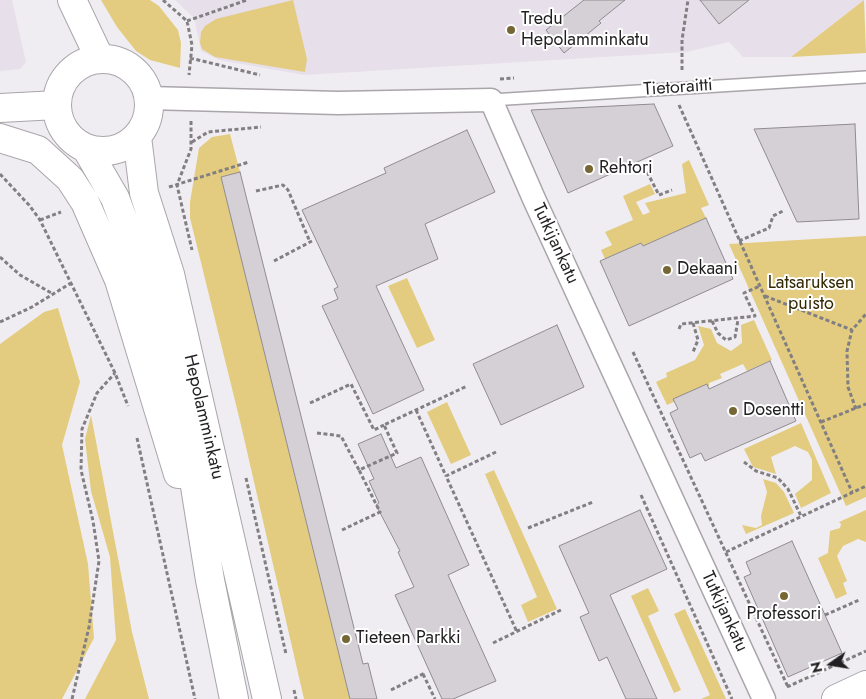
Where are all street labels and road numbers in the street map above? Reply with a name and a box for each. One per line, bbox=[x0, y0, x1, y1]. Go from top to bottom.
street label: Tietoraitti bbox=[643, 75, 713, 101]
street label: Tutkijankatu bbox=[527, 200, 583, 288]
street label: Hepolamminkatu bbox=[178, 352, 228, 482]
street label: Tutkijankatu bbox=[696, 568, 752, 656]

